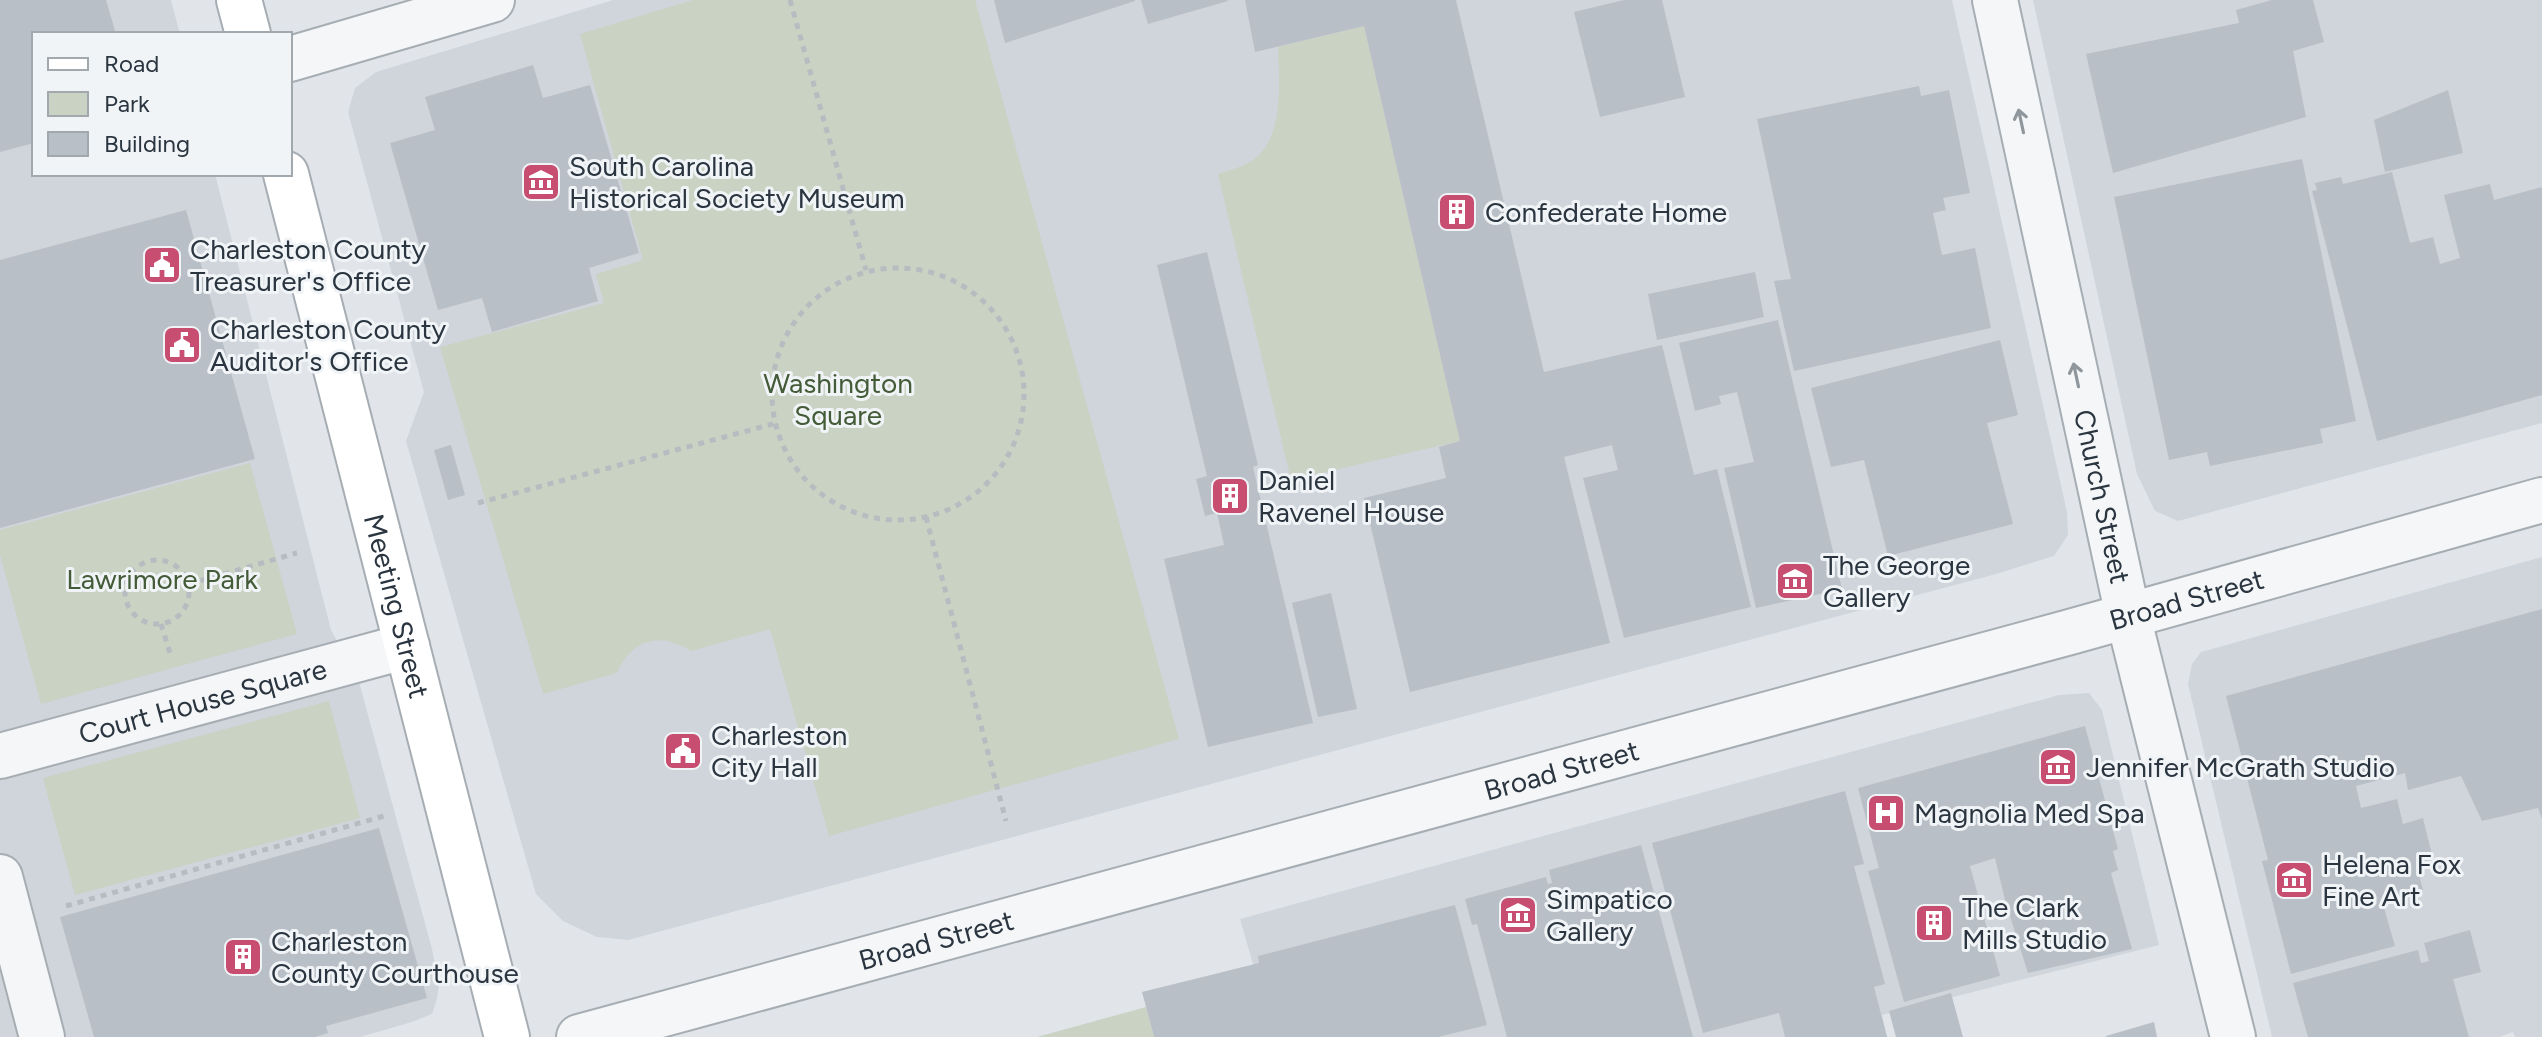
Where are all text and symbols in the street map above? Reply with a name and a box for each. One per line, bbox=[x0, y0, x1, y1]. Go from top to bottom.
legend bbox=[32, 32, 292, 176]
text: Road bbox=[104, 49, 159, 78]
text: Park bbox=[104, 89, 150, 118]
one-way arrow bbox=[2013, 109, 2028, 135]
text: Building bbox=[104, 129, 190, 158]
place label: South Carolina Historical Society Museum bbox=[569, 149, 904, 215]
museum icon: South Carolina Historical Society Museum bbox=[520, 161, 562, 203]
building icon: Confederate Home bbox=[1436, 191, 1478, 233]
place label: Confederate Home bbox=[1485, 195, 1727, 229]
place label: Charleston County Treasurer's Office bbox=[190, 232, 427, 298]
public building icon: Charleston County Treasurer's Office bbox=[141, 244, 183, 286]
place label: Charleston County Auditor's Office bbox=[210, 312, 447, 378]
public building icon: Charleston County Auditor's Office bbox=[161, 324, 203, 366]
one-way arrow bbox=[2068, 363, 2083, 389]
park label: Washington Square bbox=[763, 366, 913, 432]
street label: Church Street bbox=[2067, 406, 2138, 587]
place label: Daniel Ravenel House bbox=[1258, 463, 1444, 529]
building icon: Daniel Ravenel House bbox=[1209, 475, 1251, 517]
street label: Meeting Street bbox=[357, 510, 437, 702]
place label: The George Gallery bbox=[1823, 548, 1970, 614]
museum icon: The George Gallery bbox=[1774, 560, 1816, 602]
park label: Lawrimore Park bbox=[66, 562, 258, 596]
street label: Broad Street bbox=[2105, 562, 2268, 637]
street label: Court House Square bbox=[75, 651, 330, 751]
place label: Charleston City Hall bbox=[711, 718, 847, 784]
public building icon: Charleston City Hall bbox=[662, 730, 704, 772]
street label: Broad Street bbox=[1480, 733, 1643, 807]
museum icon: Jennifer McGrath Studio bbox=[2037, 746, 2079, 788]
place label: Jennifer McGrath Studio bbox=[2086, 750, 2395, 784]
hospital icon: Magnolia Med Spa bbox=[1865, 792, 1907, 834]
place label: Magnolia Med Spa bbox=[1914, 796, 2144, 830]
place label: Helena Fox Fine Art bbox=[2322, 847, 2462, 913]
museum icon: Helena Fox Fine Art bbox=[2273, 859, 2315, 901]
place label: Simpatico Gallery bbox=[1546, 882, 1673, 948]
place label: The Clark Mills Studio bbox=[1962, 890, 2107, 956]
museum icon: Simpatico Gallery bbox=[1497, 894, 1539, 936]
building icon: The Clark Mills Studio bbox=[1913, 902, 1955, 944]
street label: Broad Street bbox=[855, 903, 1017, 977]
place label: Charleston County Courthouse bbox=[271, 924, 519, 990]
building icon: Charleston County Courthouse bbox=[222, 936, 264, 978]

